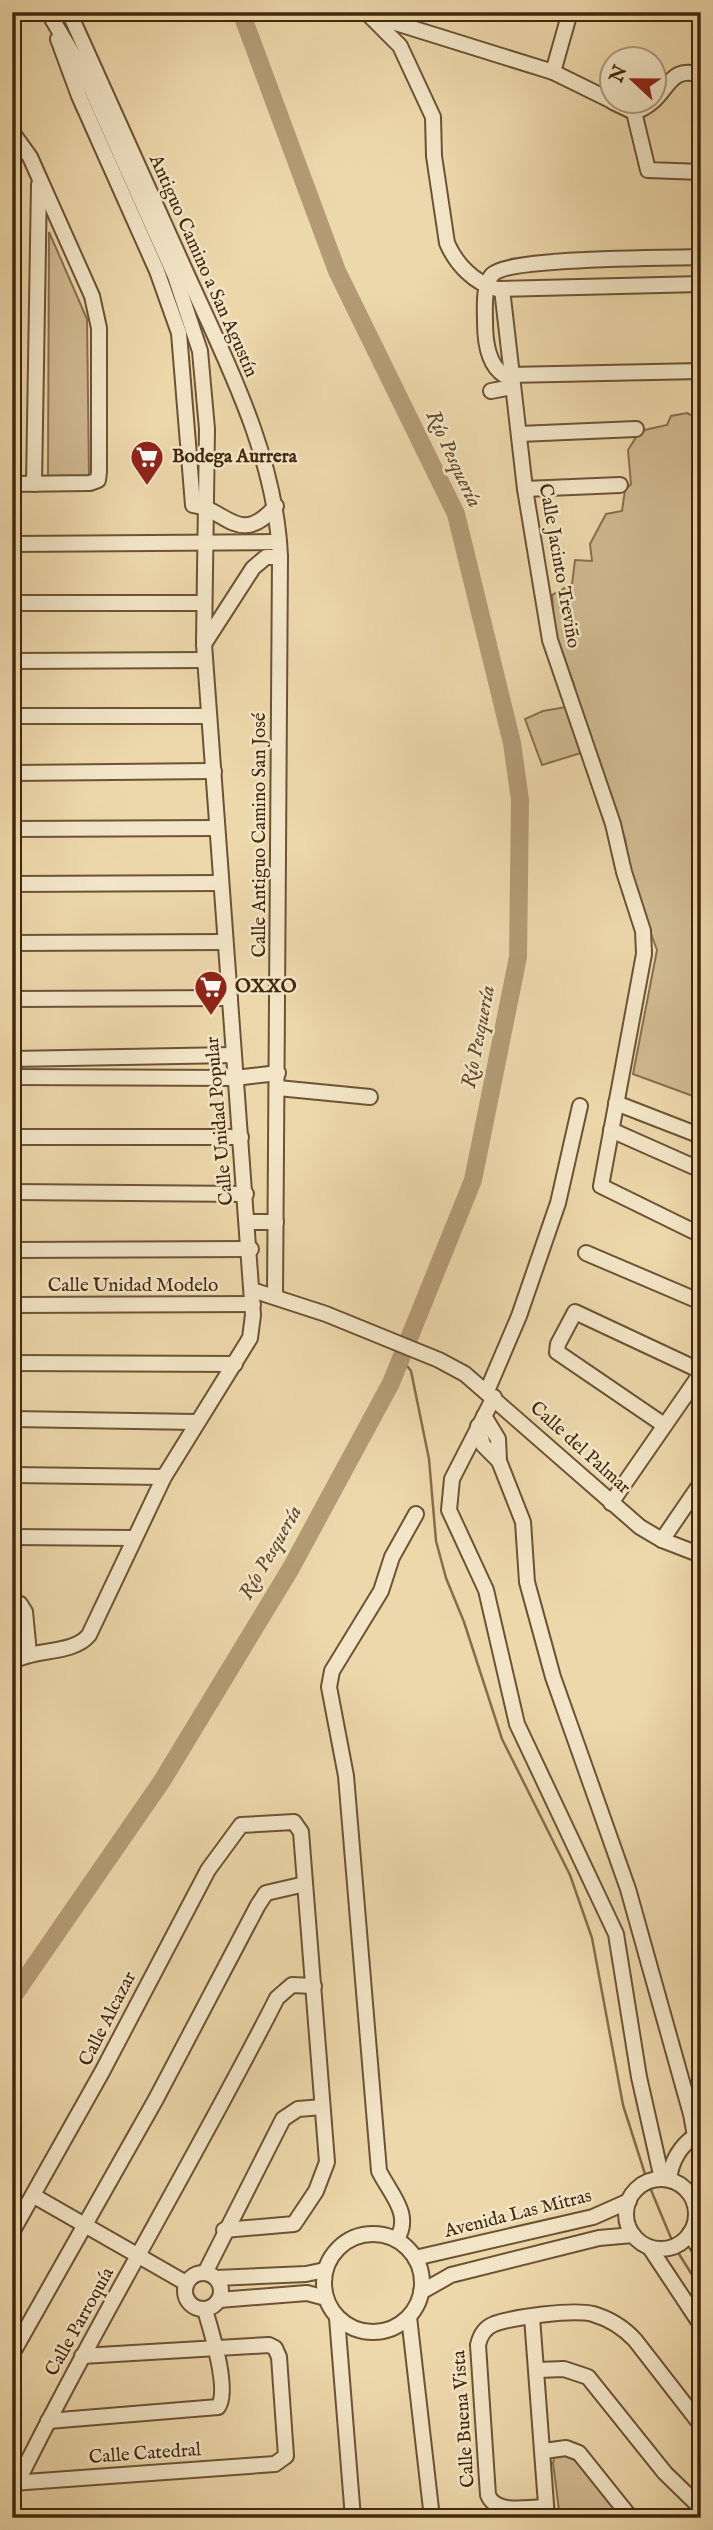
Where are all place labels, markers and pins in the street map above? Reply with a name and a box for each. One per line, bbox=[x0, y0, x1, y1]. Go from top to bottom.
supermarket icon: Bodega Aurrera bbox=[128, 438, 166, 487]
place label: Bodega Aurrera bbox=[172, 445, 298, 469]
supermarket icon: OXXO bbox=[192, 968, 230, 1017]
place label: OXXO bbox=[235, 975, 297, 999]

